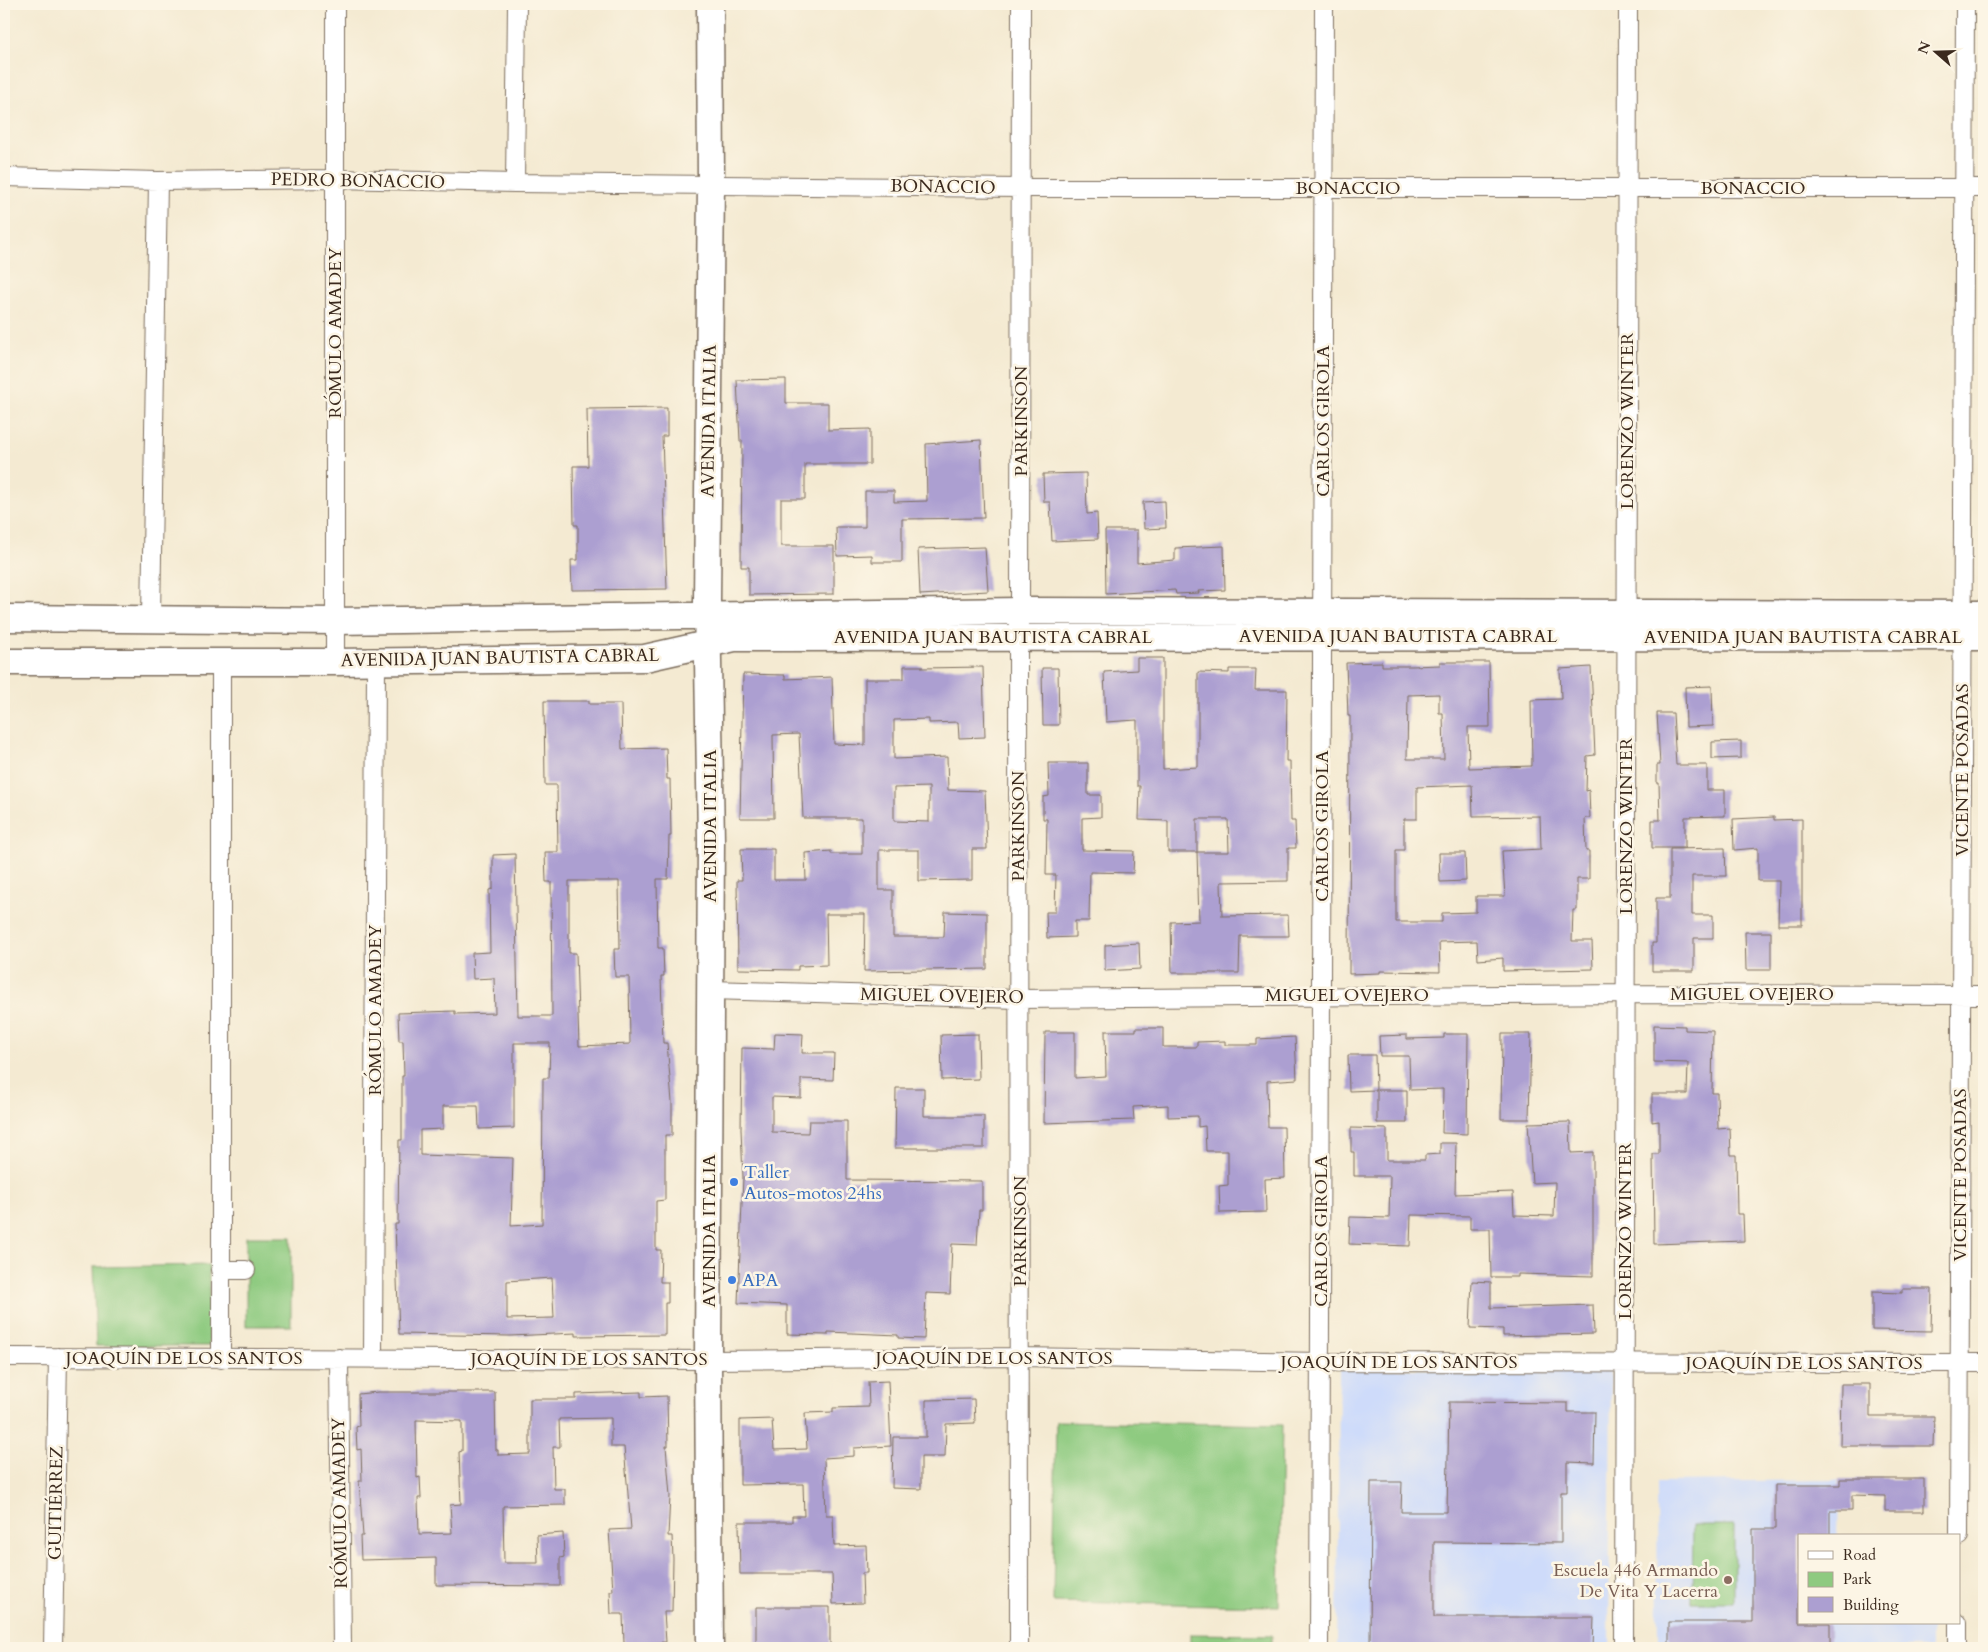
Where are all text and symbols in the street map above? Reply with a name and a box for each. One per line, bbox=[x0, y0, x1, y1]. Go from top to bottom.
north arrow bbox=[1910, 28, 1960, 78]
text: N bbox=[1913, 39, 1935, 57]
street label: PEDRO BONACCIO bbox=[271, 167, 445, 195]
street label: BONACCIO bbox=[890, 174, 996, 200]
street label: BONACCIO bbox=[1295, 176, 1401, 201]
street label: BONACCIO bbox=[1700, 176, 1806, 201]
street label: RÓMULO AMADEY bbox=[323, 247, 348, 419]
street label: LORENZO WINTER bbox=[1615, 332, 1640, 509]
street label: AVENIDA ITALIA bbox=[695, 344, 723, 498]
street label: CARLOS GIROLA bbox=[1311, 345, 1336, 497]
street label: PARKINSON bbox=[1009, 365, 1034, 476]
street label: AVENIDA JUAN BAUTISTA CABRAL bbox=[1239, 624, 1557, 649]
street label: AVENIDA JUAN BAUTISTA CABRAL bbox=[834, 625, 1152, 650]
street label: AVENIDA JUAN BAUTISTA CABRAL bbox=[1644, 625, 1962, 650]
street label: AVENIDA JUAN BAUTISTA CABRAL bbox=[341, 643, 660, 673]
street label: VICENTE POSADAS bbox=[1950, 683, 1975, 857]
street label: LORENZO WINTER bbox=[1614, 737, 1639, 914]
street label: AVENIDA ITALIA bbox=[698, 749, 723, 902]
street label: CARLOS GIROLA bbox=[1310, 750, 1335, 902]
street label: PARKINSON bbox=[1006, 770, 1031, 881]
street label: RÓMULO AMADEY bbox=[363, 924, 388, 1096]
street label: MIGUEL OVEJERO bbox=[860, 982, 1024, 1010]
street label: MIGUEL OVEJERO bbox=[1670, 982, 1834, 1007]
street label: MIGUEL OVEJERO bbox=[1265, 983, 1429, 1008]
street label: VICENTE POSADAS bbox=[1948, 1088, 1973, 1262]
street label: LORENZO WINTER bbox=[1613, 1142, 1638, 1319]
street label: AVENIDA ITALIA bbox=[697, 1154, 722, 1307]
street label: CARLOS GIROLA bbox=[1309, 1155, 1334, 1307]
place label: Taller Autos-motos 24hs bbox=[744, 1160, 882, 1206]
street label: PARKINSON bbox=[1008, 1175, 1033, 1286]
marker: Taller Autos-motos 24hs bbox=[728, 1176, 740, 1188]
place label: APA bbox=[742, 1268, 778, 1293]
marker: APA bbox=[726, 1274, 738, 1286]
street label: JOAQUÍN DE LOS SANTOS bbox=[63, 1346, 302, 1371]
street label: JOAQUÍN DE LOS SANTOS bbox=[873, 1346, 1112, 1371]
street label: JOAQUÍN DE LOS SANTOS bbox=[468, 1347, 707, 1372]
street label: JOAQUÍN DE LOS SANTOS bbox=[1278, 1350, 1517, 1375]
street label: JOAQUÍN DE LOS SANTOS bbox=[1683, 1351, 1922, 1376]
street label: RÓMULO AMADEY bbox=[326, 1417, 354, 1589]
street label: GUITIÉRREZ bbox=[43, 1446, 69, 1560]
legend bbox=[1798, 1534, 1960, 1624]
text: Road bbox=[1843, 1545, 1876, 1565]
place label: Escuela 446 Armando De Vita Y Lacerra bbox=[1553, 1558, 1718, 1604]
text: Park bbox=[1843, 1569, 1872, 1589]
marker: Escuela 446 Armando De Vita Y Lacerra bbox=[1722, 1574, 1734, 1586]
text: Building bbox=[1843, 1595, 1899, 1615]

